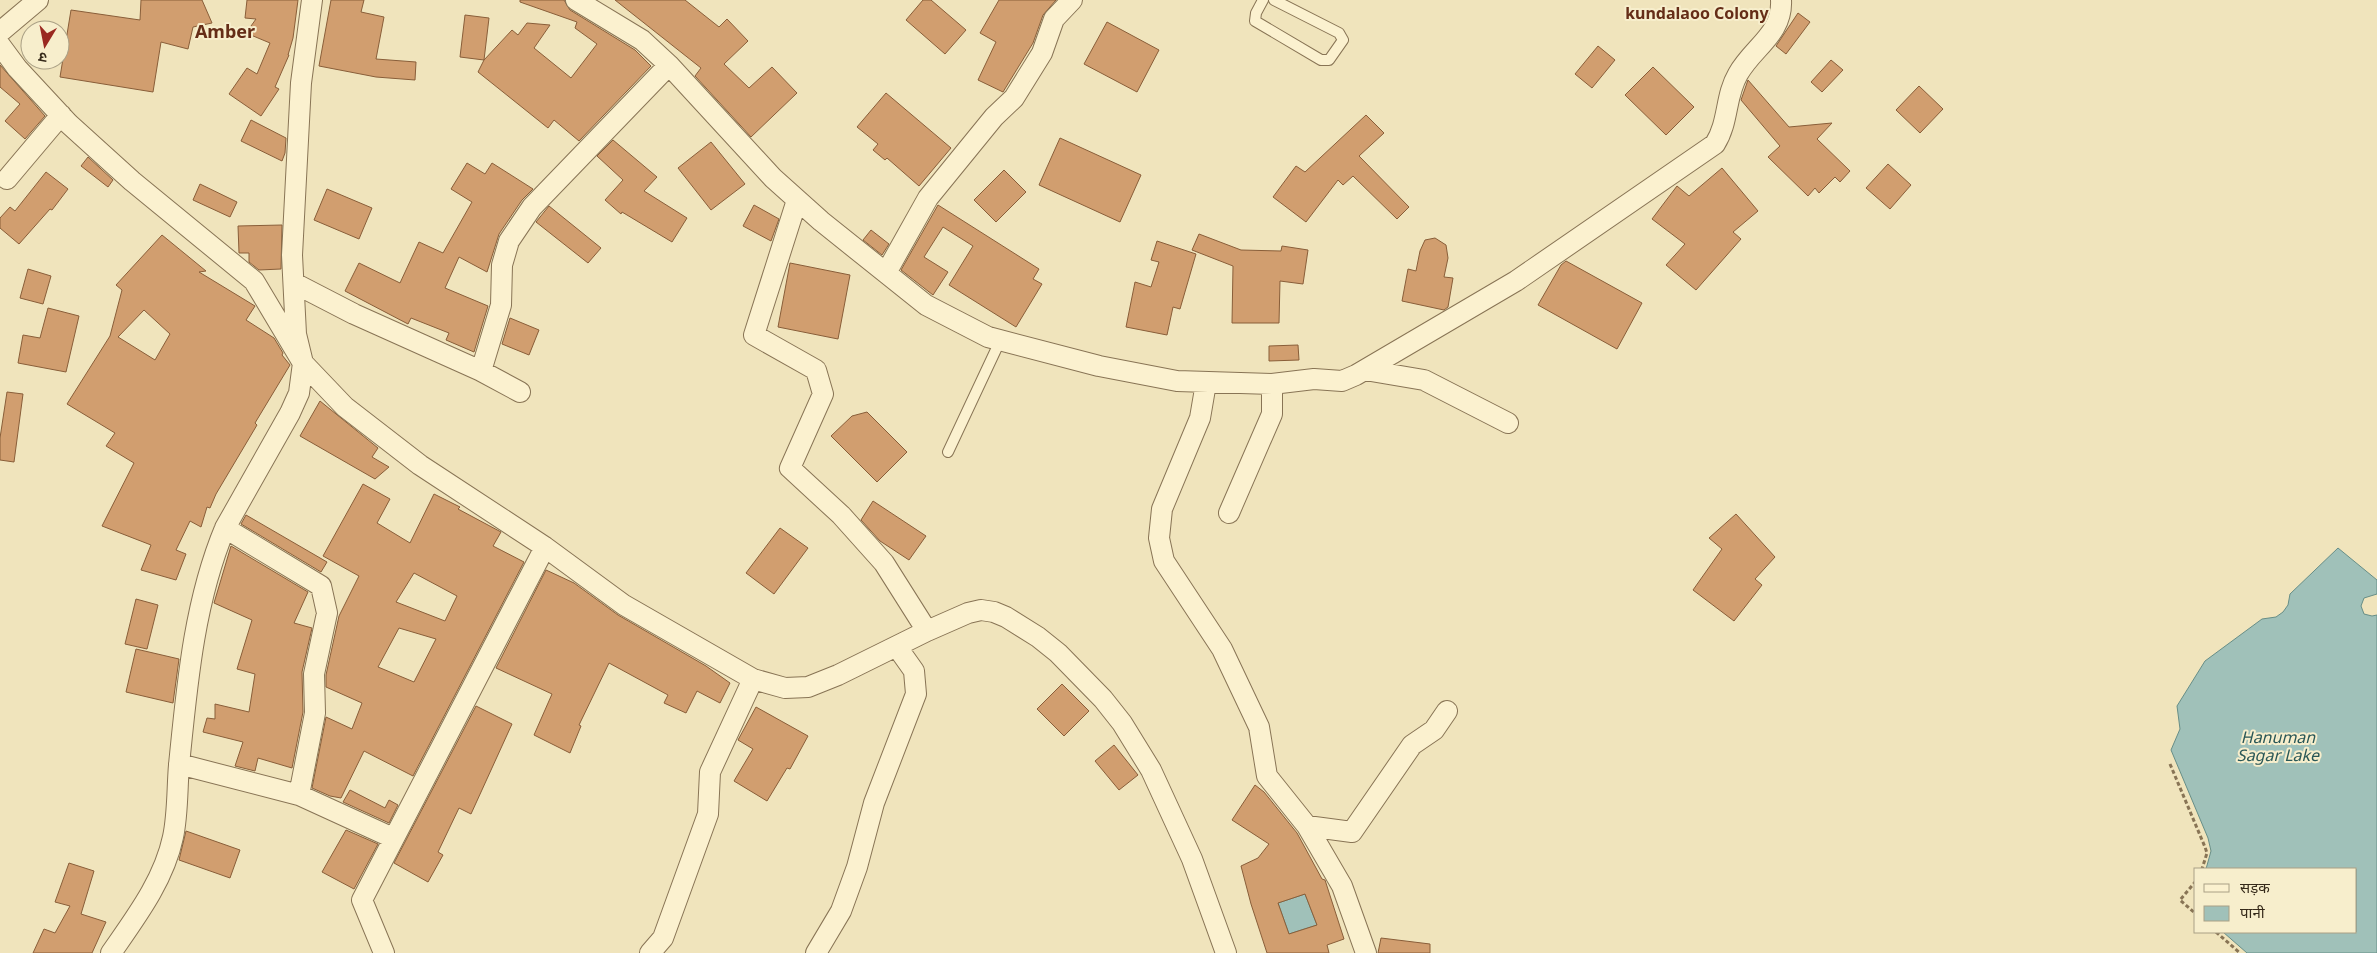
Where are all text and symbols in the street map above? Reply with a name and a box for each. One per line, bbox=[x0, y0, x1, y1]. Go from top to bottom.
district label: kundalaoo Colony bbox=[1625, 5, 1770, 26]
north arrow bbox=[20, 20, 70, 70]
district label: Amber bbox=[195, 22, 255, 45]
text: उ bbox=[37, 46, 49, 66]
water label: Hanuman Sagar Lake bbox=[2237, 729, 2320, 768]
legend bbox=[2194, 868, 2357, 933]
text: सड़क bbox=[2240, 880, 2270, 899]
text: पानी bbox=[2240, 905, 2266, 924]

